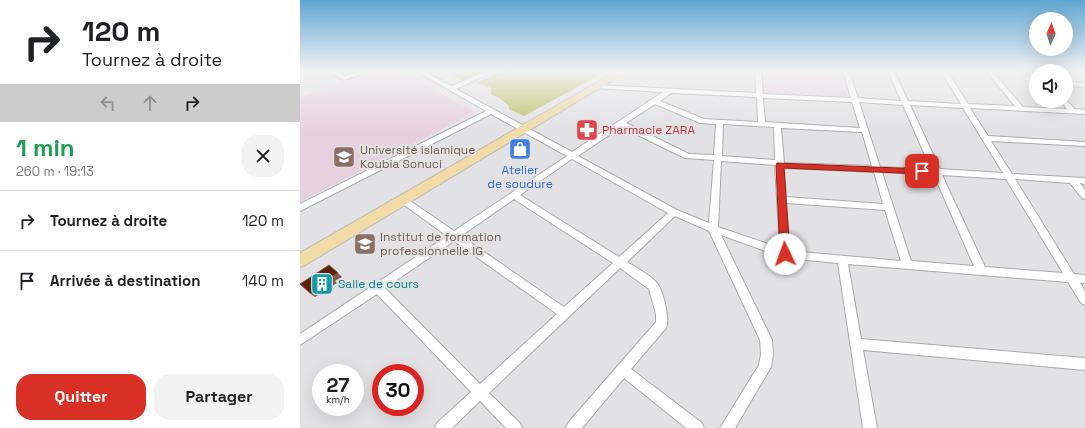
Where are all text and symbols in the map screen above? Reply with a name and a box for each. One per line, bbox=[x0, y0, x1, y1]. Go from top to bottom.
north arrow bbox=[1029, 12, 1073, 56]
map controls bbox=[1029, 12, 1073, 108]
text: 120 m bbox=[82, 13, 160, 49]
icon: right bbox=[16, 16, 68, 68]
text: Tournez à droite bbox=[82, 48, 222, 71]
button: sound bbox=[1029, 64, 1073, 108]
icon: left bbox=[97, 92, 119, 114]
icon: ahead bbox=[139, 92, 161, 114]
icon: right bbox=[181, 92, 203, 114]
pharmacy icon: Pharmacie ZARA bbox=[574, 117, 600, 143]
place label: Pharmacie ZARA bbox=[602, 122, 695, 138]
text: 1 min bbox=[16, 132, 75, 163]
button: close bbox=[242, 135, 284, 177]
shop icon: Atelier de soudure bbox=[507, 136, 533, 162]
place label: Université islamique Koubia Sonuci bbox=[360, 142, 475, 172]
school or university icon: Université islamique Koubia Sonuci bbox=[331, 144, 357, 170]
pin bbox=[905, 154, 939, 188]
icon: arrive bbox=[911, 160, 933, 182]
place label: Atelier de soudure bbox=[487, 162, 553, 192]
text: 260 m · 19:13 bbox=[16, 163, 94, 180]
icon: right bbox=[16, 210, 38, 232]
text: Tournez à droite bbox=[50, 211, 167, 230]
text: 120 m bbox=[242, 211, 284, 230]
place label: Institut de formation professionnelle IG bbox=[380, 229, 501, 259]
school or university icon: Institut de formation professionnelle IG bbox=[352, 231, 378, 257]
position arrow bbox=[764, 233, 806, 275]
icon: arrive bbox=[16, 270, 38, 292]
text: Arrivée à destination bbox=[50, 271, 200, 290]
text: 140 m bbox=[242, 271, 284, 290]
building icon: Salle de cours bbox=[309, 271, 335, 297]
place label: Salle de cours bbox=[338, 276, 419, 292]
speed limit sign: 30 bbox=[372, 364, 424, 416]
text: 27 bbox=[327, 372, 349, 398]
button: Quitter bbox=[16, 374, 146, 420]
button: Partager bbox=[154, 374, 284, 420]
text: km/h bbox=[326, 393, 350, 406]

